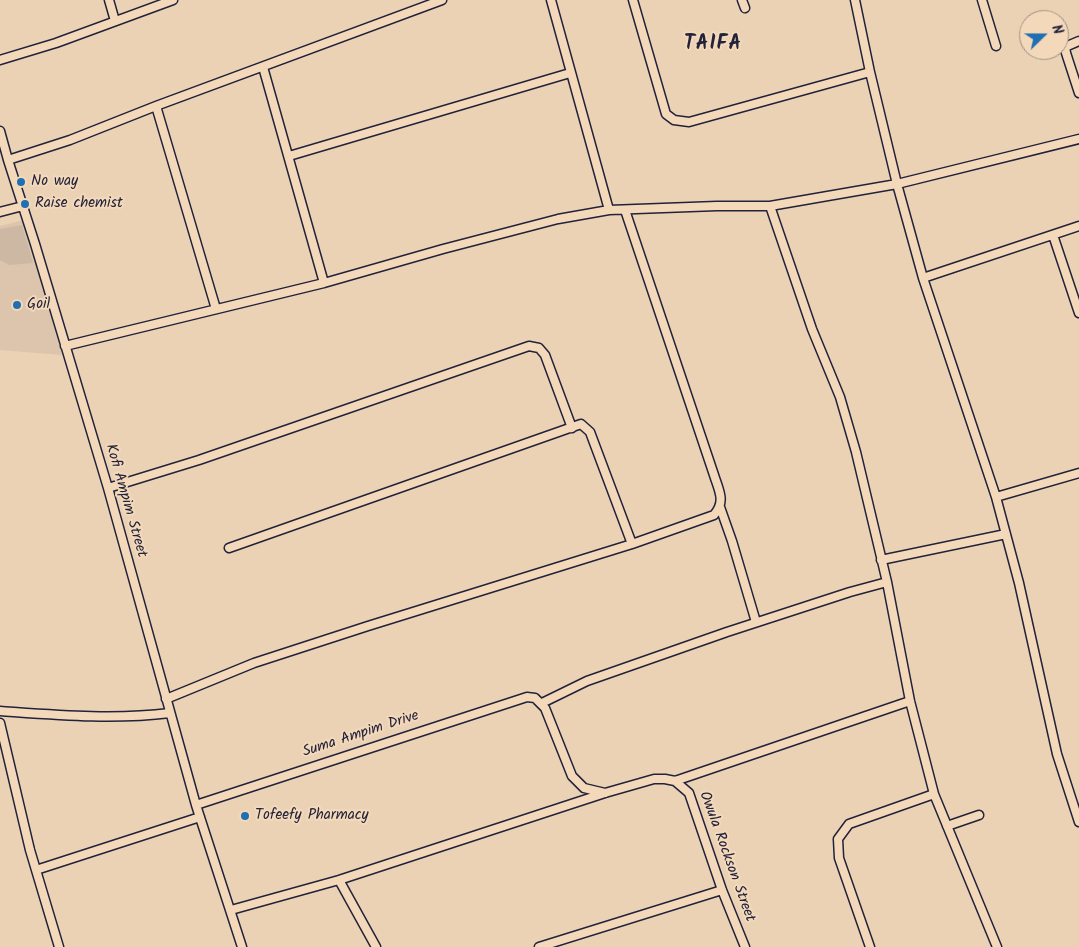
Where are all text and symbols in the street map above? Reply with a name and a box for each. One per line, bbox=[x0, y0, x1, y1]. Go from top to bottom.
north arrow bbox=[1019, 10, 1069, 60]
text: N bbox=[1045, 22, 1069, 38]
district label: TAIFA bbox=[683, 34, 743, 58]
place label: No way bbox=[31, 173, 78, 191]
marker: No way bbox=[15, 176, 27, 188]
place label: Raise chemist bbox=[35, 195, 123, 213]
marker: Raise chemist bbox=[19, 198, 31, 210]
place label: Goil bbox=[27, 296, 50, 314]
marker: Goil bbox=[11, 299, 23, 311]
street label: Kofi Ampim Street bbox=[100, 442, 150, 560]
street label: Suma Ampim Drive bbox=[301, 708, 421, 762]
street label: Owula Rockson Street bbox=[694, 789, 758, 925]
place label: Tofeefy Pharmacy bbox=[255, 807, 369, 825]
marker: Tofeefy Pharmacy bbox=[239, 810, 251, 822]

